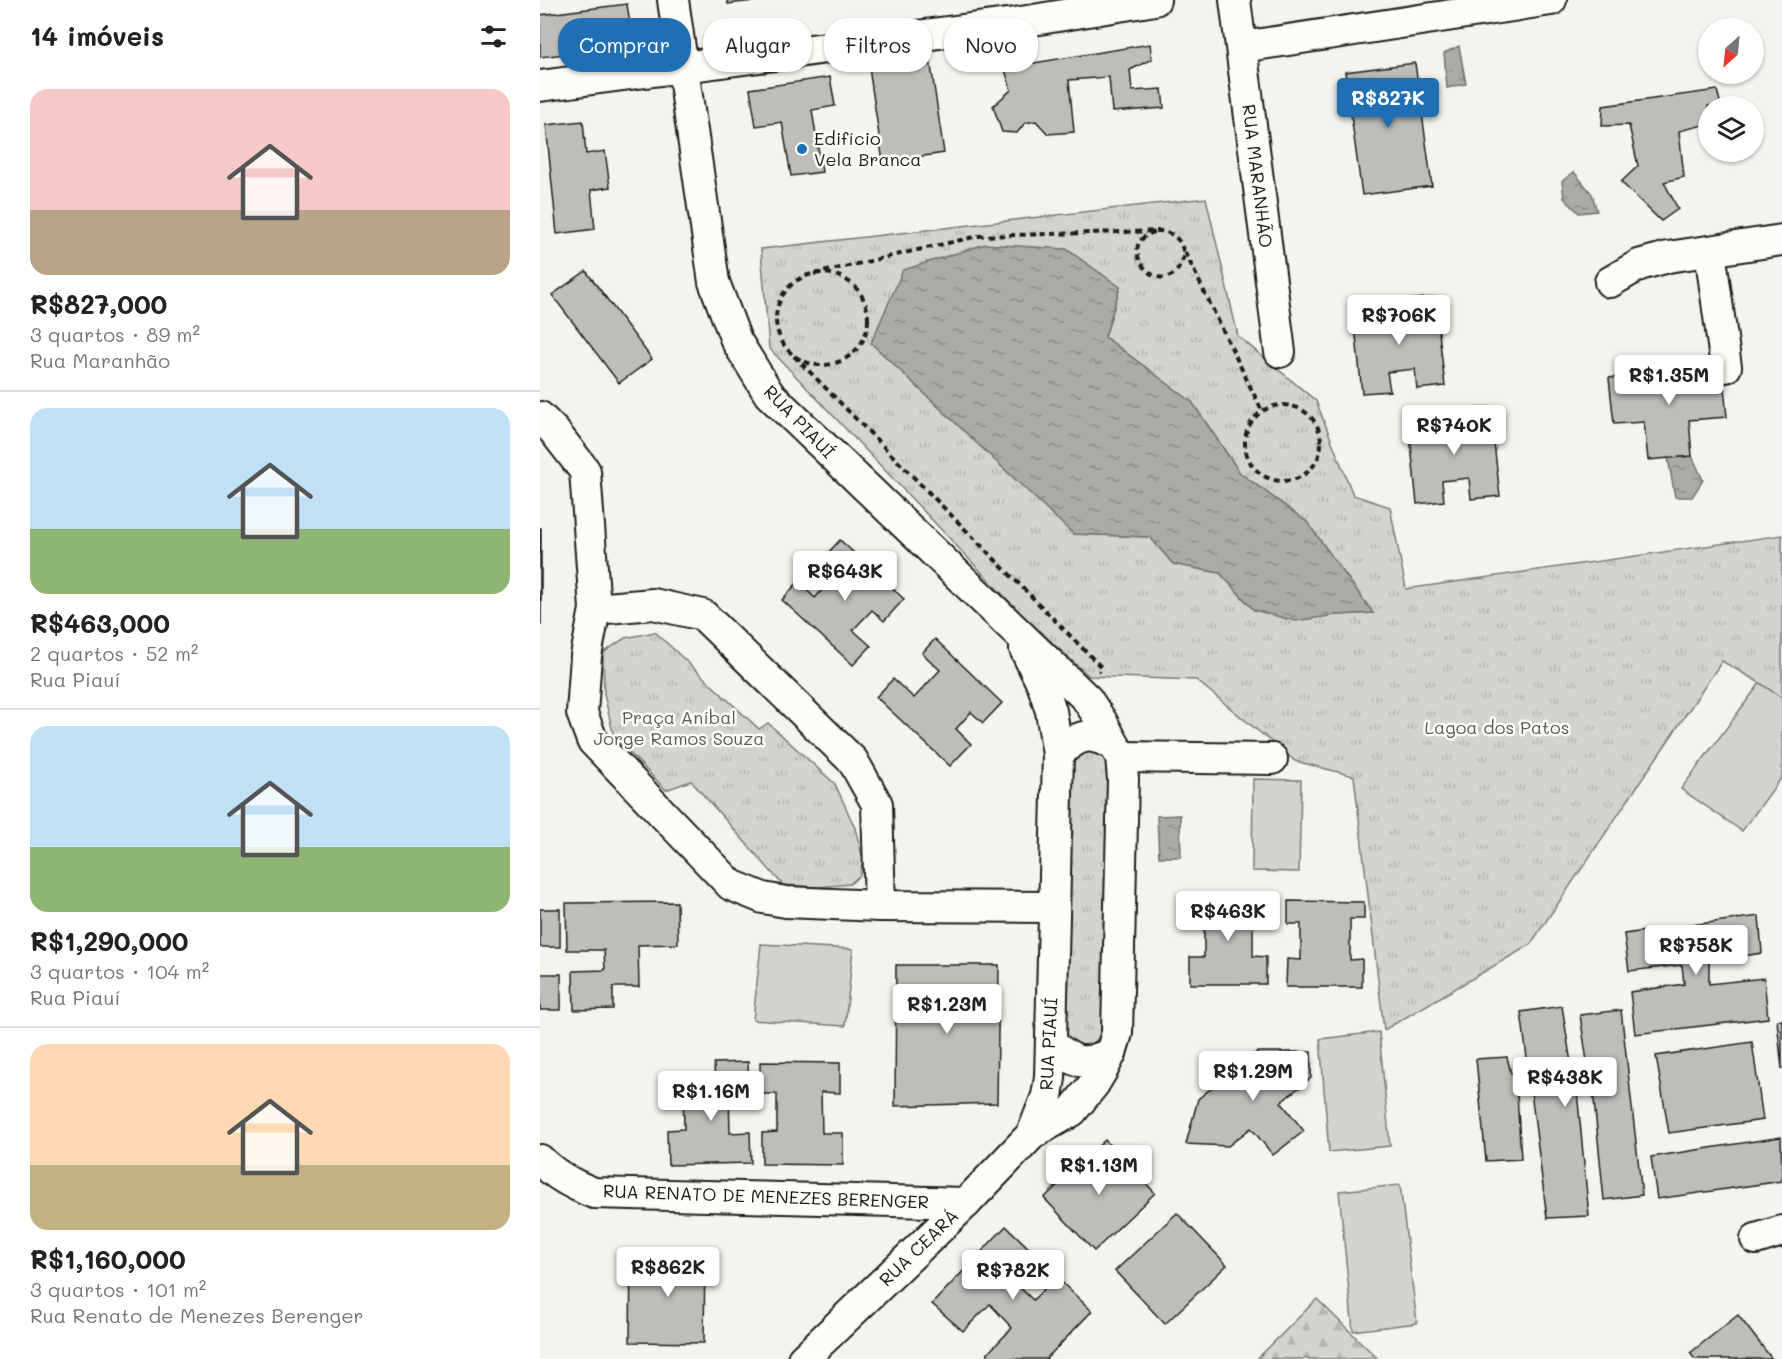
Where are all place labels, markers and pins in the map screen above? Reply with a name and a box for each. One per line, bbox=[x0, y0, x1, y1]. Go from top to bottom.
pin: R$827K bbox=[1339, 78, 1437, 129]
place label: Edifício Vela Branca bbox=[814, 126, 921, 171]
marker: Edifício Vela Branca bbox=[795, 142, 809, 156]
pin: R$706K bbox=[1350, 295, 1448, 346]
pin: R$1.35M bbox=[1614, 355, 1724, 406]
pin: R$740K bbox=[1405, 405, 1503, 456]
pin: R$643K bbox=[796, 551, 894, 602]
pin: R$463K bbox=[1179, 891, 1277, 942]
pin: R$758K bbox=[1647, 925, 1745, 976]
pin: R$1.23M bbox=[892, 984, 1002, 1035]
pin: R$1.29M bbox=[1198, 1051, 1308, 1102]
pin: R$438K bbox=[1516, 1057, 1614, 1108]
pin: R$1.16M bbox=[656, 1071, 766, 1122]
pin: R$1.13M bbox=[1044, 1145, 1154, 1196]
pin: R$862K bbox=[619, 1247, 717, 1298]
pin: R$782K bbox=[964, 1250, 1062, 1301]

